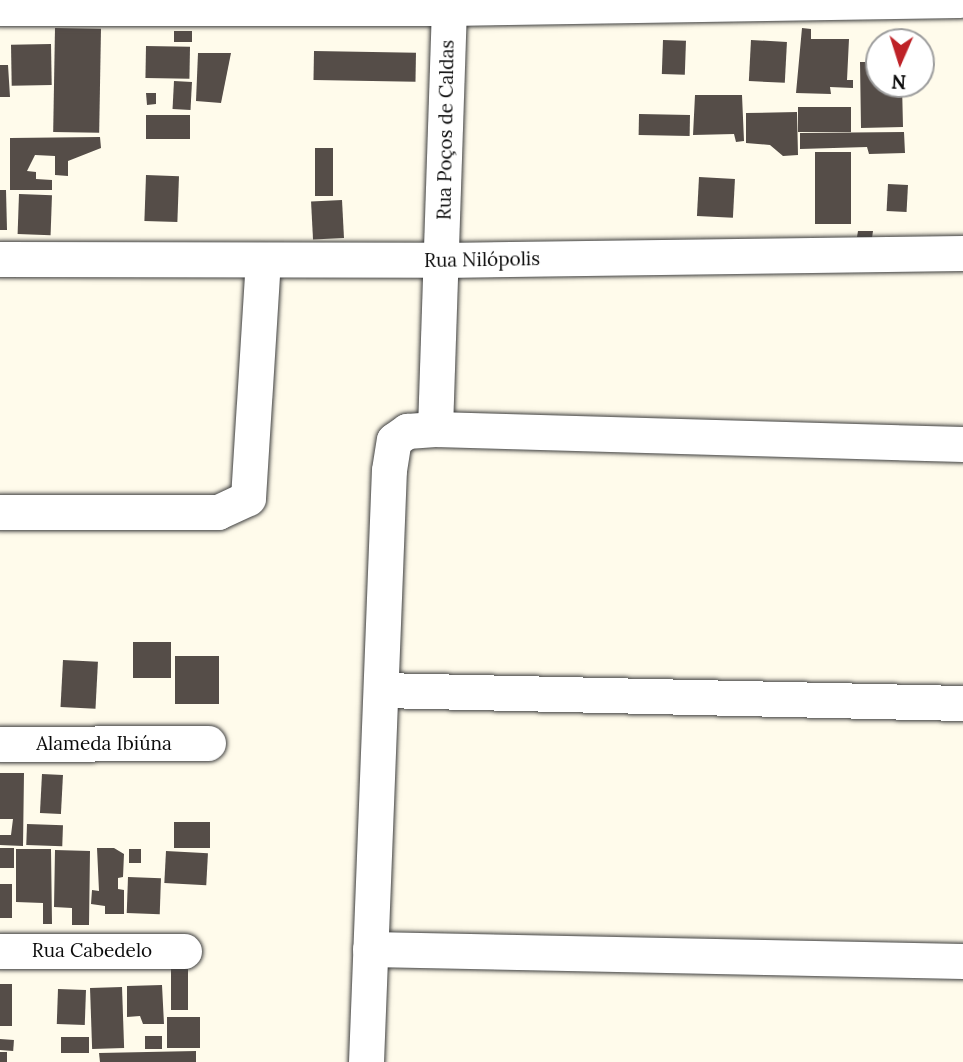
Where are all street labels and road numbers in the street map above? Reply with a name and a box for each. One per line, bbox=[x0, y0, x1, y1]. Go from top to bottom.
street label: Rua Poços de Caldas bbox=[433, 40, 459, 220]
street label: Rua Nilópolis bbox=[424, 248, 540, 272]
street label: Alameda Ibiúna bbox=[36, 733, 172, 755]
street label: Rua Cabedelo bbox=[32, 940, 152, 962]

